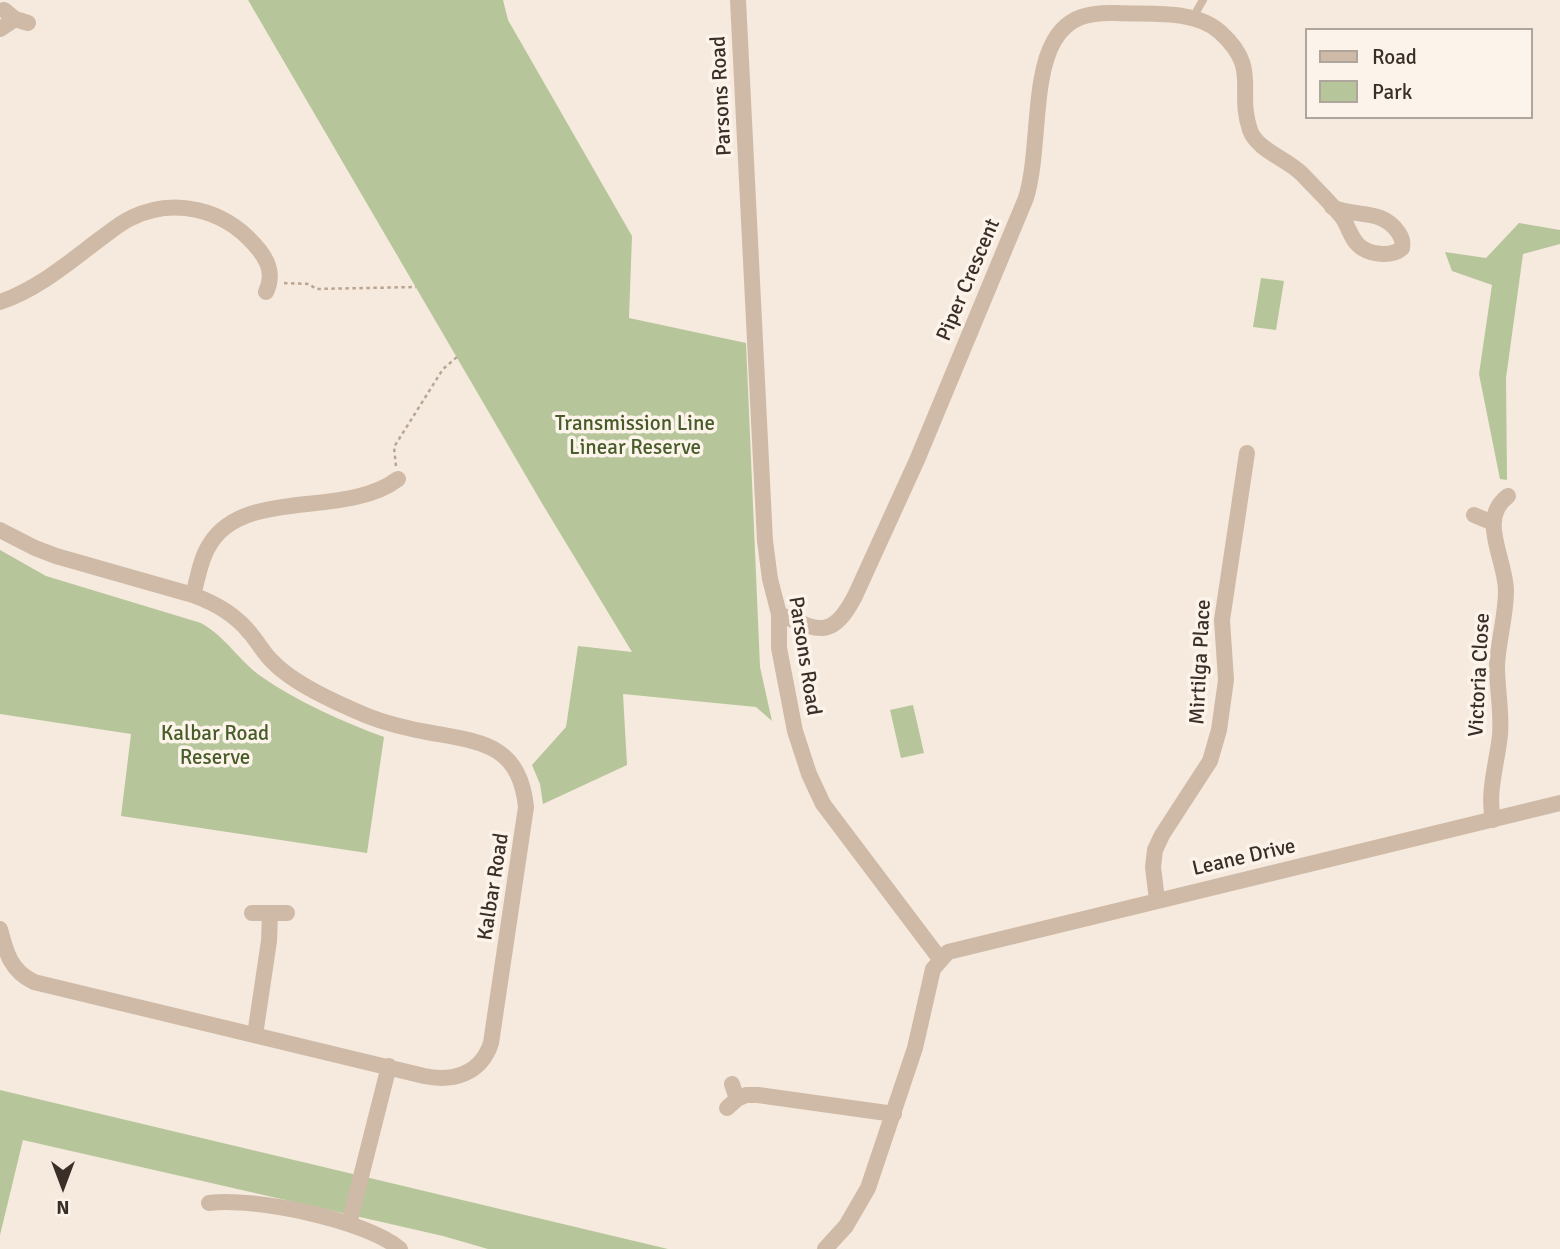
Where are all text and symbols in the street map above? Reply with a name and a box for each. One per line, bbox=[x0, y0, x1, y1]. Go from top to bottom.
legend bbox=[1304, 28, 1532, 119]
street label: Parsons Road bbox=[706, 35, 738, 157]
text: Road bbox=[1372, 44, 1417, 70]
text: Park bbox=[1372, 79, 1412, 105]
street label: Piper Crescent bbox=[932, 215, 1006, 345]
park label: Transmission Line Linear Reserve bbox=[555, 411, 715, 461]
street label: Parsons Road bbox=[782, 595, 826, 717]
street label: Mirtilga Place bbox=[1185, 599, 1217, 725]
street label: Victoria Close bbox=[1464, 612, 1496, 738]
park label: Kalbar Road Reserve bbox=[161, 721, 269, 771]
street label: Kalbar Road bbox=[473, 832, 515, 942]
street label: Leane Drive bbox=[1190, 834, 1298, 882]
north arrow bbox=[28, 1151, 98, 1221]
text: N bbox=[56, 1195, 70, 1219]

